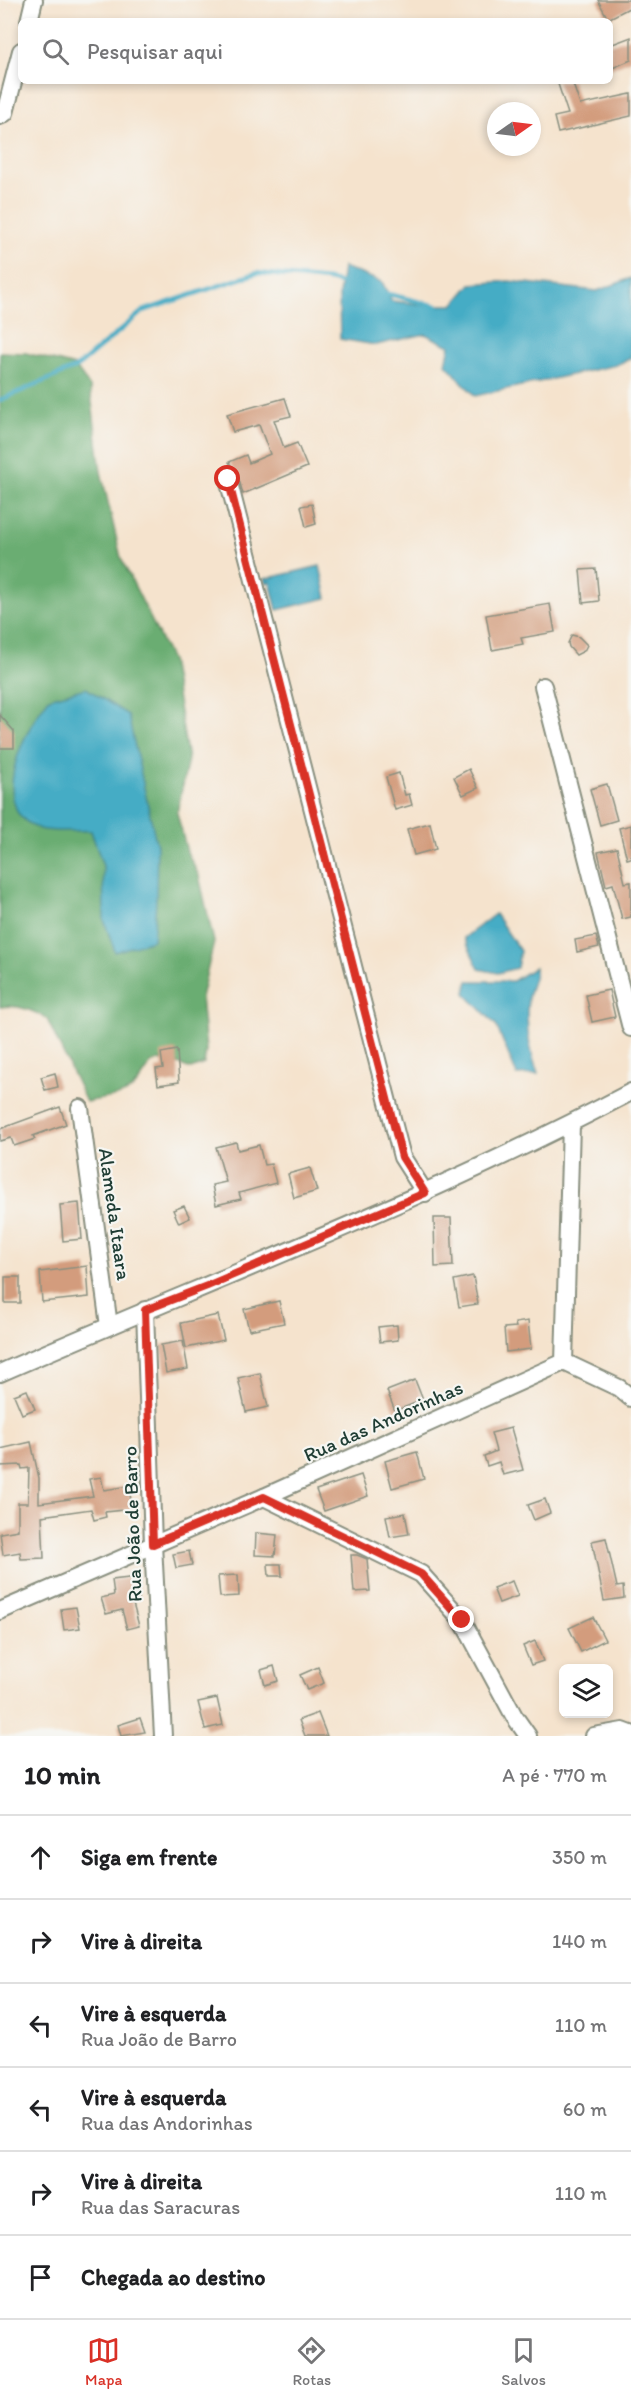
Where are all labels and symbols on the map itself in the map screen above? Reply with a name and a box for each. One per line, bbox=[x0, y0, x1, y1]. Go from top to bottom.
north arrow bbox=[487, 102, 541, 156]
route start bbox=[214, 465, 240, 491]
street label: Alameda Itaara bbox=[94, 1146, 136, 1282]
street label: Rua das Andorinhas bbox=[300, 1375, 466, 1467]
street label: Rua João de Barro bbox=[117, 1446, 147, 1602]
route end bbox=[448, 1606, 474, 1632]

